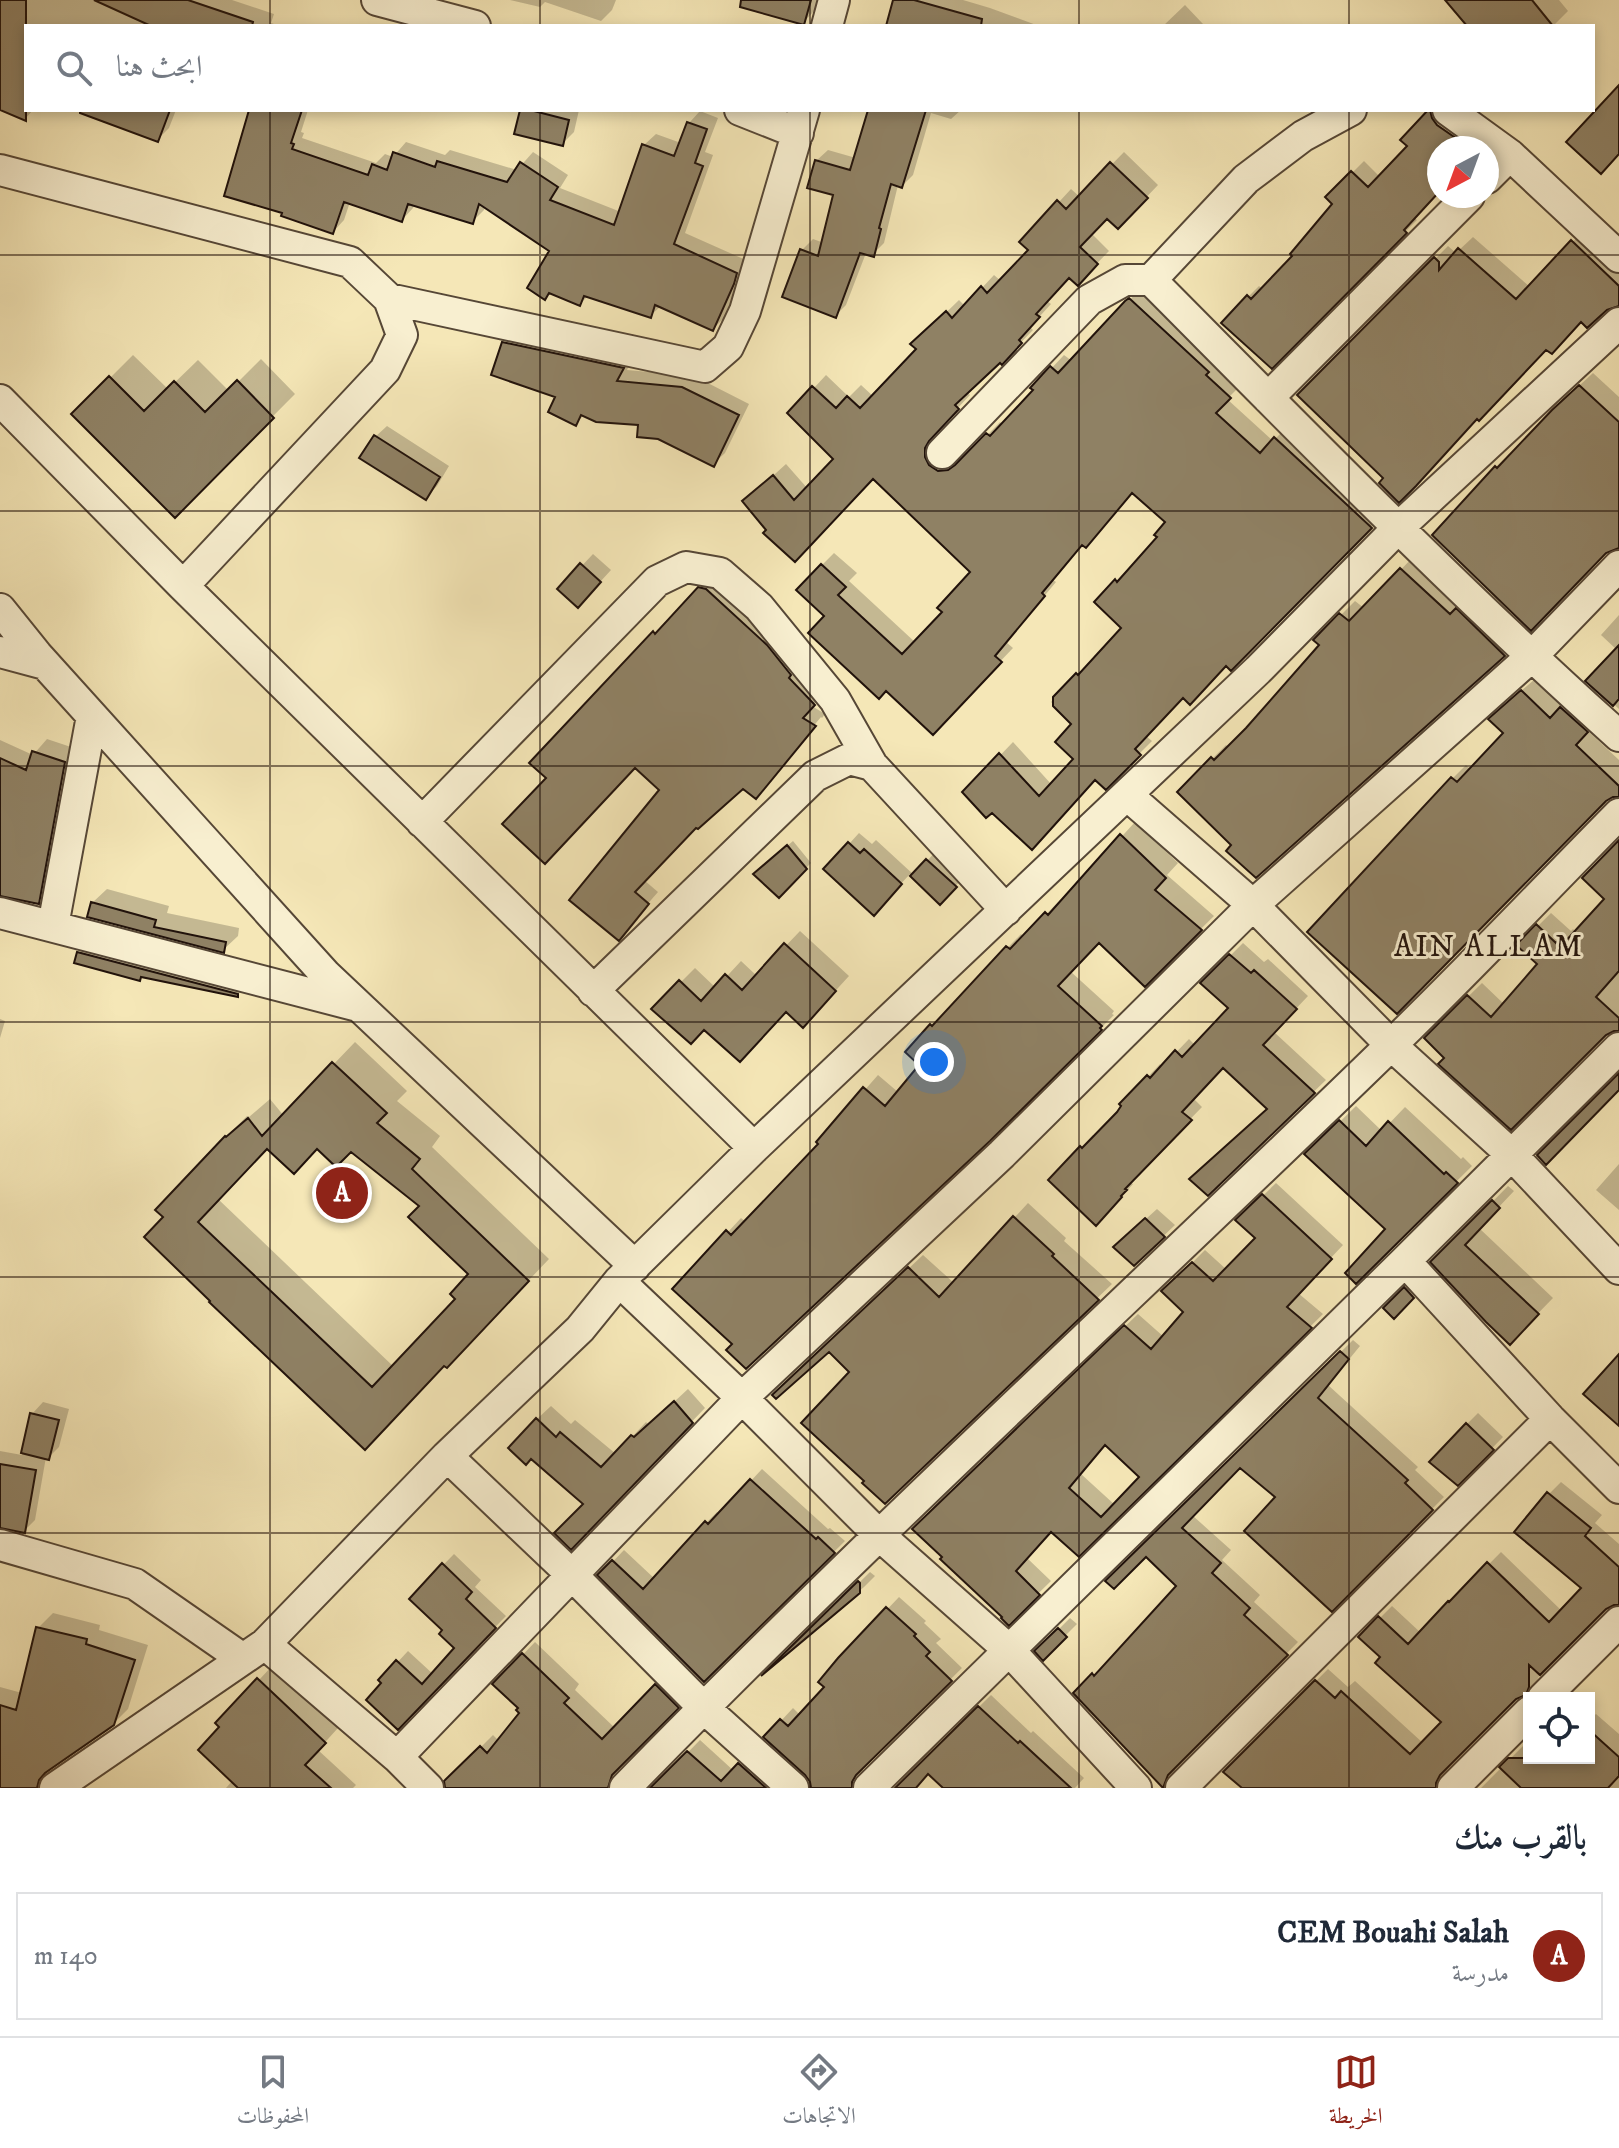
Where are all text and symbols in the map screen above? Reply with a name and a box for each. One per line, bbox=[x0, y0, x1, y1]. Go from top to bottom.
search box bbox=[24, 24, 1595, 112]
icon: search bbox=[52, 46, 96, 90]
text: ابحث هنا bbox=[116, 49, 202, 86]
north arrow bbox=[1427, 136, 1499, 208]
district label: AIN ALLAM bbox=[1394, 929, 1584, 966]
your location bbox=[914, 1042, 954, 1082]
pin: A bbox=[316, 1163, 368, 1223]
map controls bbox=[1523, 1692, 1595, 1764]
button: locate bbox=[1523, 1692, 1595, 1764]
text: بالقرب منك bbox=[1454, 1817, 1587, 1859]
text: CEM Bouahi Salah bbox=[1277, 1915, 1509, 1952]
text: 140 m bbox=[34, 1940, 98, 1973]
text: A bbox=[1551, 1940, 1567, 1973]
text: مدرسة bbox=[1452, 1957, 1509, 1990]
tab: المحفوظات bbox=[237, 2050, 309, 2137]
tab: الاتجاهات bbox=[782, 2050, 856, 2137]
tab: الخريطة bbox=[1329, 2050, 1382, 2137]

